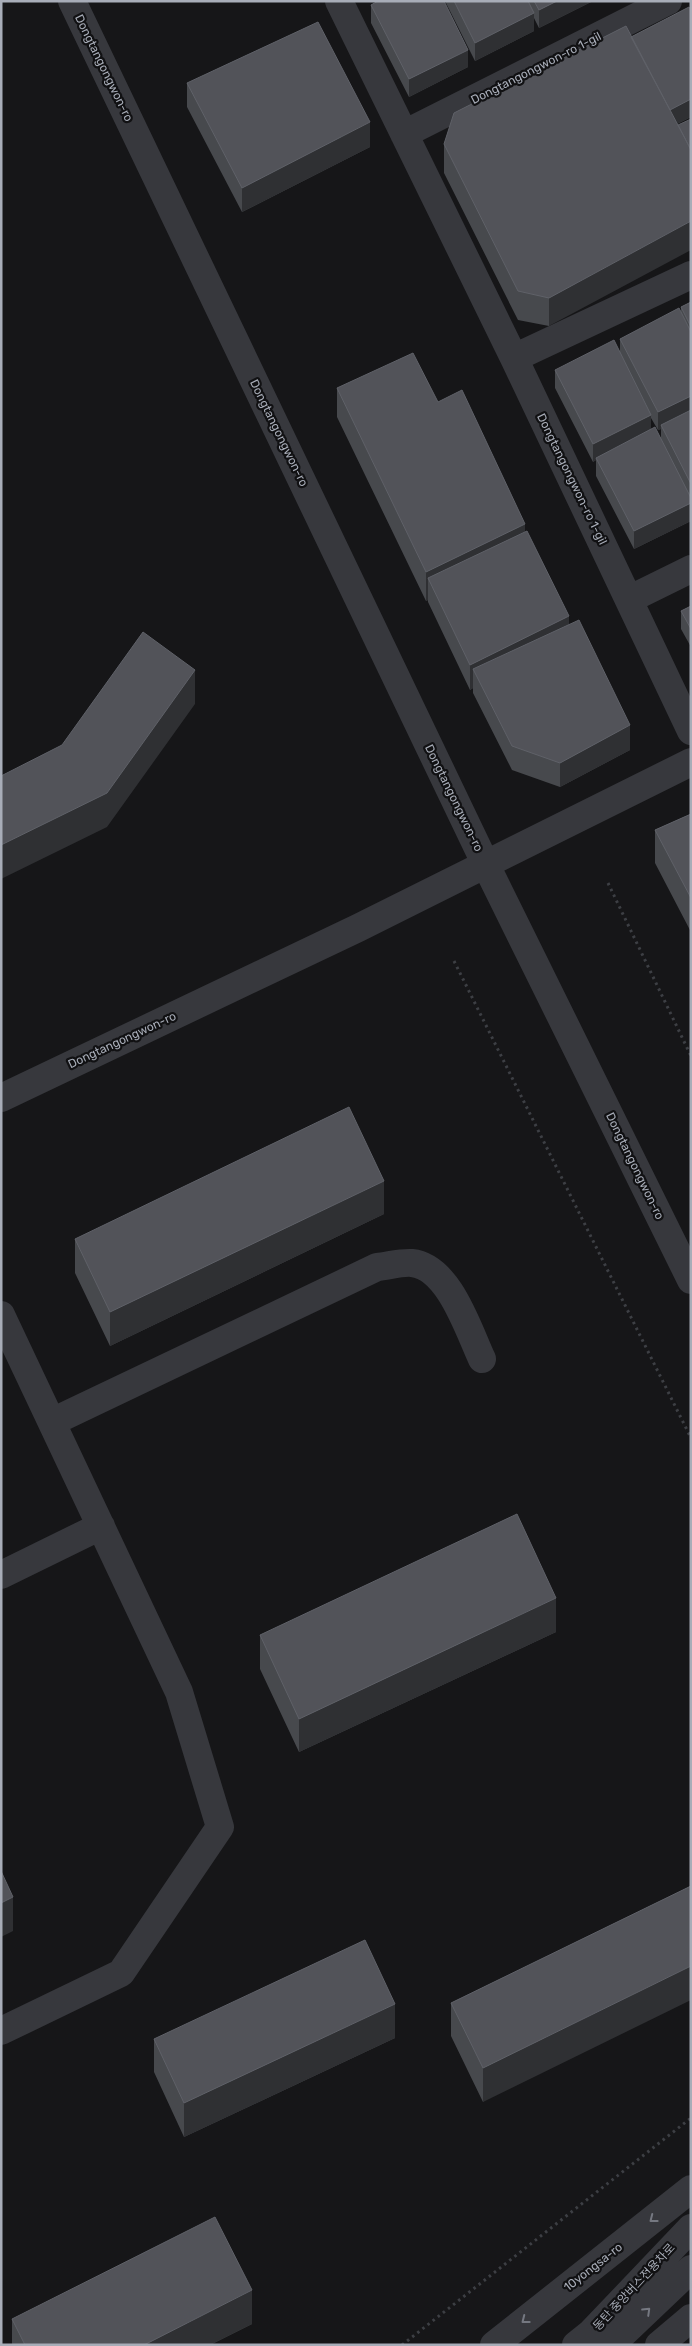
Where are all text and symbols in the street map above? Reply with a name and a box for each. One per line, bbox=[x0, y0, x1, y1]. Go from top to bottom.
street label: Dongtangongwon-ro bbox=[72, 12, 136, 124]
street label: Dongtangongwon-ro 1-gil bbox=[469, 29, 604, 107]
street label: Dongtangongwon-ro bbox=[247, 377, 311, 489]
street label: Dongtangongwon-ro 1-gil bbox=[534, 411, 610, 547]
street label: Dongtangongwon-ro bbox=[422, 742, 486, 854]
street label: Dongtangongwon-ro bbox=[66, 1009, 178, 1071]
street label: Dongtangongwon-ro bbox=[603, 1110, 667, 1222]
one-way arrow bbox=[649, 2214, 658, 2223]
street label: 10yongsa-ro bbox=[561, 2240, 625, 2294]
street label: 동탄 중앙버스전용차로 bbox=[590, 2241, 678, 2333]
one-way arrow bbox=[641, 2308, 650, 2317]
one-way arrow bbox=[522, 2315, 531, 2324]

